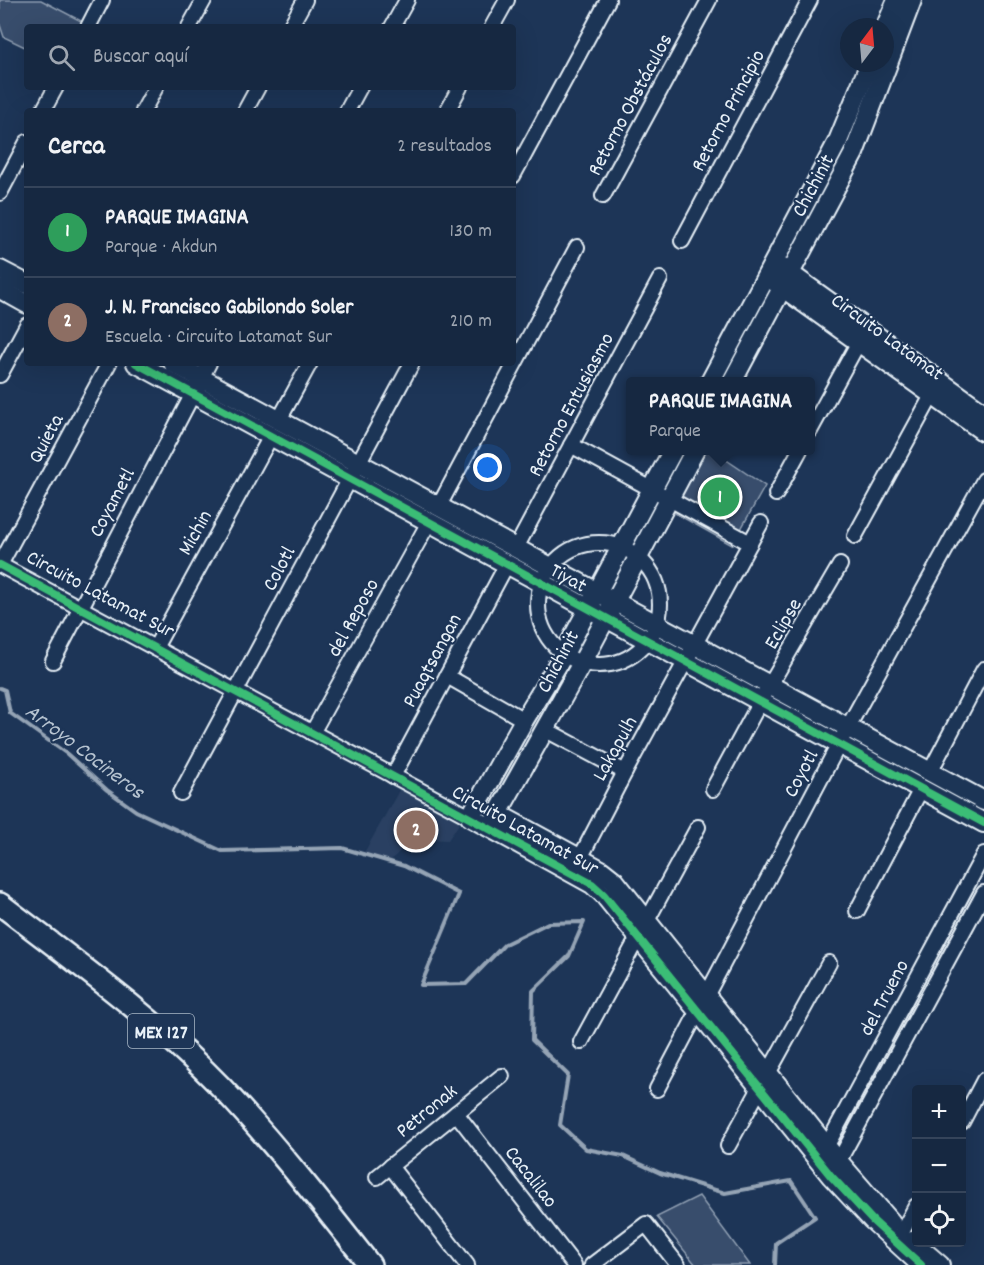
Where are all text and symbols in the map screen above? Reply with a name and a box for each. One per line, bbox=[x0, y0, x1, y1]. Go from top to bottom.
north arrow bbox=[840, 18, 894, 72]
search box bbox=[24, 24, 516, 90]
street label: Retorno Obstáculos bbox=[582, 29, 682, 182]
icon: search bbox=[45, 41, 78, 74]
text: Buscar aquí bbox=[93, 42, 188, 73]
street label: Retorno Principio bbox=[685, 45, 774, 178]
text: Cerca bbox=[48, 129, 105, 166]
text: 2 resultados bbox=[397, 133, 492, 161]
street label: Chichinit bbox=[786, 150, 844, 223]
text: PARQUE IMAGINA bbox=[105, 203, 249, 234]
text: 1 bbox=[65, 218, 70, 246]
text: 130 m bbox=[450, 218, 492, 246]
text: Parque · Akdun bbox=[105, 234, 217, 262]
street label: Circuito Latamat bbox=[823, 287, 949, 390]
text: J. N. Francisco Gabilondo Soler bbox=[105, 293, 353, 324]
text: 2 bbox=[63, 308, 72, 336]
text: 210 m bbox=[450, 308, 492, 336]
text: Escuela · Circuito Latamat Sur bbox=[105, 324, 332, 352]
street label: Retorno Entusiasmo bbox=[522, 328, 623, 483]
popup bbox=[626, 377, 815, 455]
text: PARQUE IMAGINA bbox=[649, 387, 792, 418]
street label: Quieta bbox=[22, 408, 74, 469]
text: Parque bbox=[649, 418, 701, 446]
your location bbox=[473, 453, 502, 482]
street label: Coyametl bbox=[83, 463, 144, 543]
pin: 1 bbox=[700, 474, 740, 520]
street label: Michin bbox=[172, 505, 221, 562]
street label: Colotl bbox=[256, 542, 305, 597]
street label: Circuito Latamat Sur bbox=[20, 544, 179, 648]
street label: Tiyat bbox=[543, 557, 592, 602]
street label: del Reposo bbox=[321, 574, 388, 663]
street label: Eclipse bbox=[758, 593, 811, 656]
street label: Puaqtsangan bbox=[396, 609, 471, 714]
street label: Chichinit bbox=[531, 626, 589, 699]
water label: Arroyo Cocineros bbox=[18, 698, 151, 808]
street label: Lakapulh bbox=[586, 711, 647, 787]
street label: Coyotl bbox=[778, 745, 828, 804]
street label: Circuito Latamat Sur bbox=[445, 779, 604, 885]
pin: 2 bbox=[396, 808, 436, 852]
street label: del Trueno bbox=[853, 955, 918, 1042]
road number: MEX 127 bbox=[128, 1014, 194, 1048]
street label: Petronak bbox=[391, 1078, 465, 1147]
map controls bbox=[912, 1085, 966, 1247]
button: + bbox=[912, 1085, 966, 1139]
button: − bbox=[912, 1139, 966, 1193]
street label: Cacalilao bbox=[496, 1140, 563, 1215]
button: locate bbox=[912, 1193, 966, 1247]

